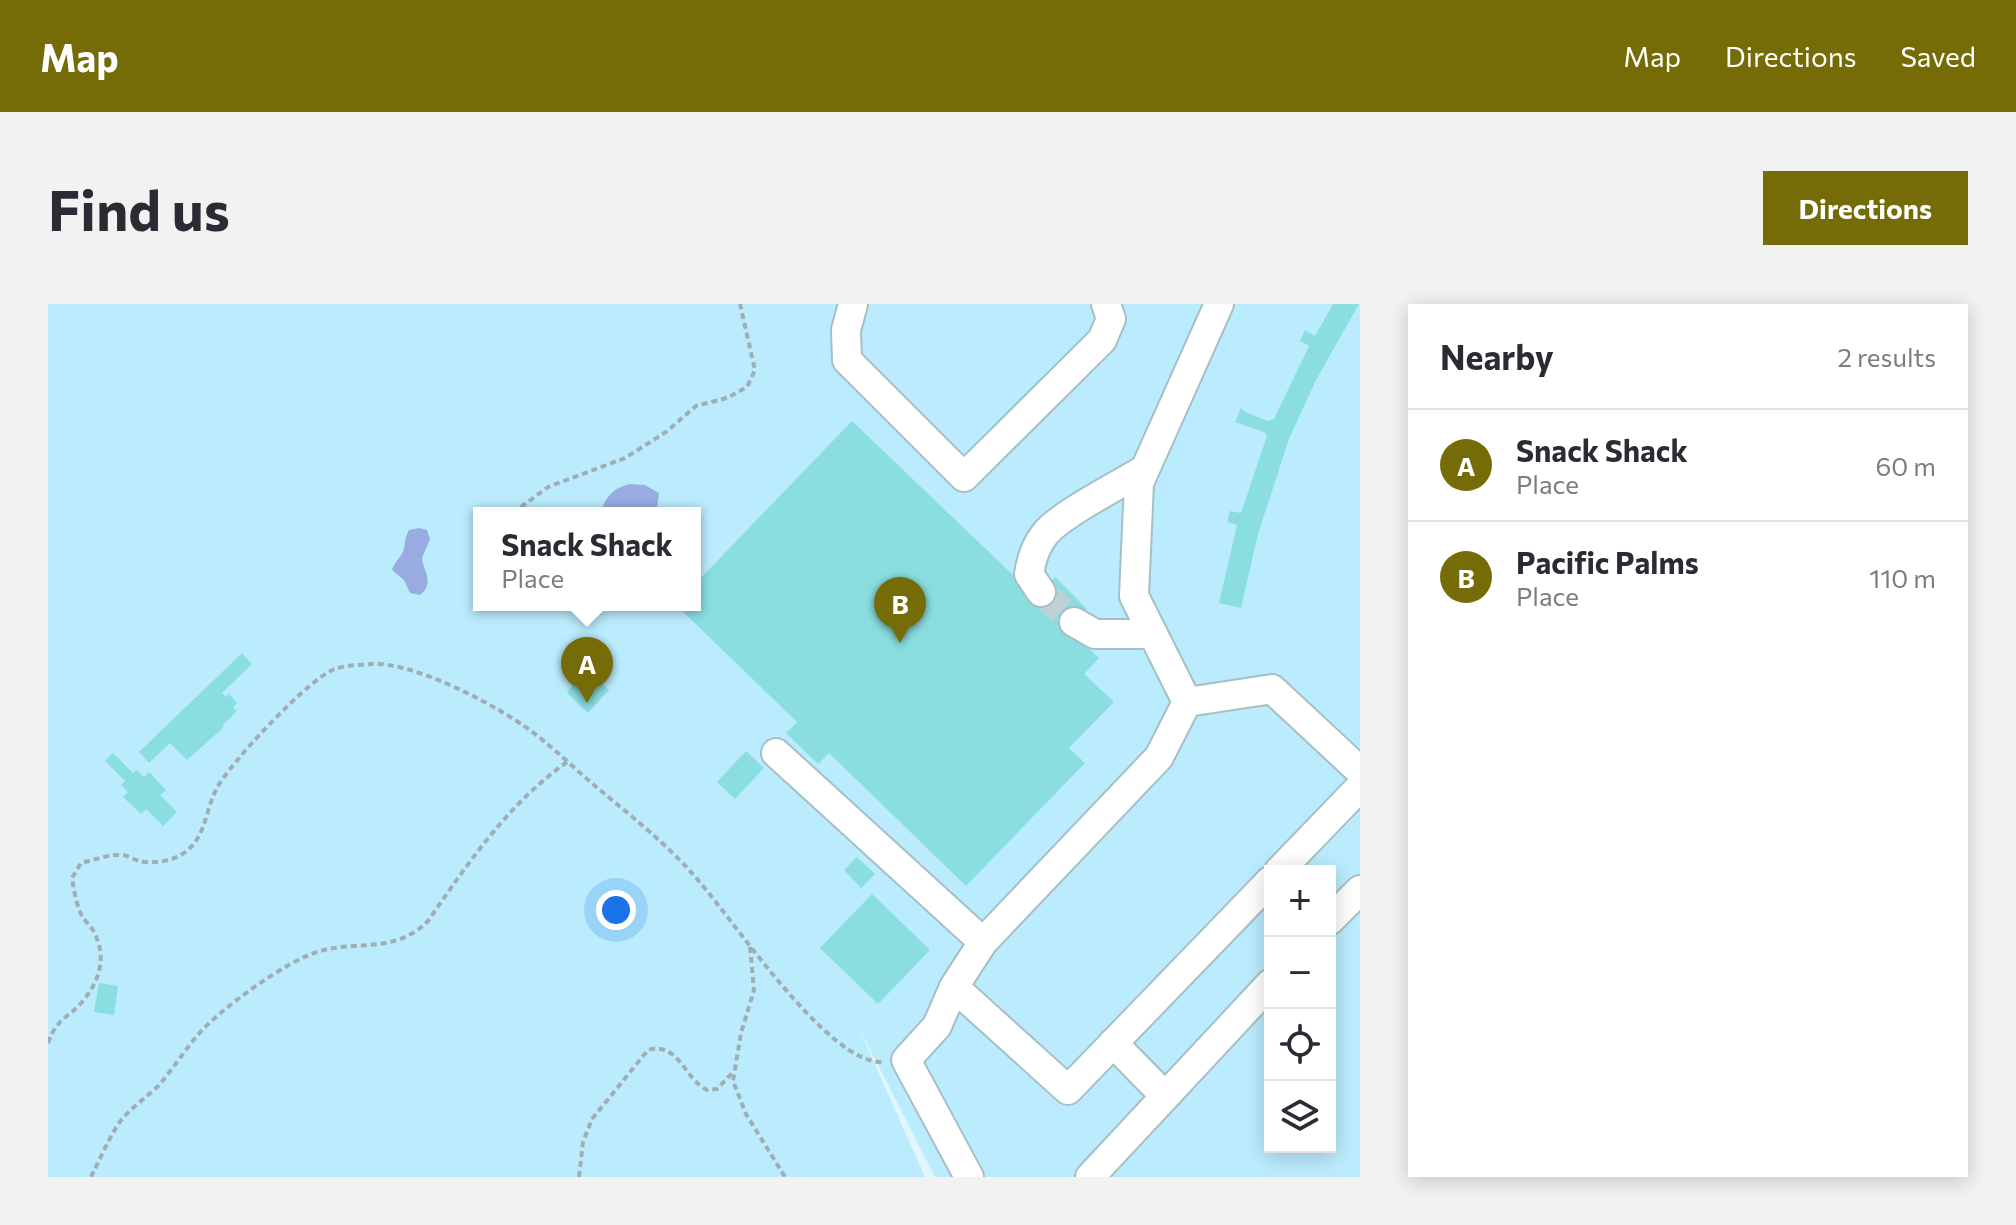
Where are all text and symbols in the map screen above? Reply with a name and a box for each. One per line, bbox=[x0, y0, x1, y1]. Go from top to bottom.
text: Map bbox=[40, 33, 119, 80]
text: Map bbox=[1623, 39, 1681, 73]
text: Directions bbox=[1725, 39, 1856, 73]
text: Saved bbox=[1900, 39, 1976, 73]
button: Directions bbox=[1763, 171, 1968, 245]
text: Find us bbox=[48, 174, 230, 243]
text: Nearby bbox=[1440, 335, 1554, 377]
text: 2 results bbox=[1838, 341, 1936, 372]
text: Snack Shack bbox=[1516, 431, 1688, 468]
text: A bbox=[1457, 450, 1475, 481]
text: 60 m bbox=[1876, 450, 1936, 481]
text: Place bbox=[1516, 468, 1579, 499]
popup bbox=[473, 507, 701, 611]
text: Snack Shack bbox=[501, 525, 673, 562]
text: Pacific Palms bbox=[1516, 543, 1699, 580]
text: Place bbox=[501, 562, 564, 593]
text: B bbox=[1457, 562, 1475, 593]
text: 110 m bbox=[1869, 562, 1936, 593]
pin: B bbox=[874, 577, 926, 643]
text: Place bbox=[1516, 580, 1579, 611]
pin: A bbox=[561, 637, 613, 703]
map controls bbox=[1264, 865, 1336, 1153]
button: + bbox=[1264, 865, 1336, 937]
your location bbox=[596, 890, 636, 930]
button: − bbox=[1264, 937, 1336, 1009]
button: locate bbox=[1264, 1009, 1336, 1081]
button: layers bbox=[1264, 1081, 1336, 1153]

